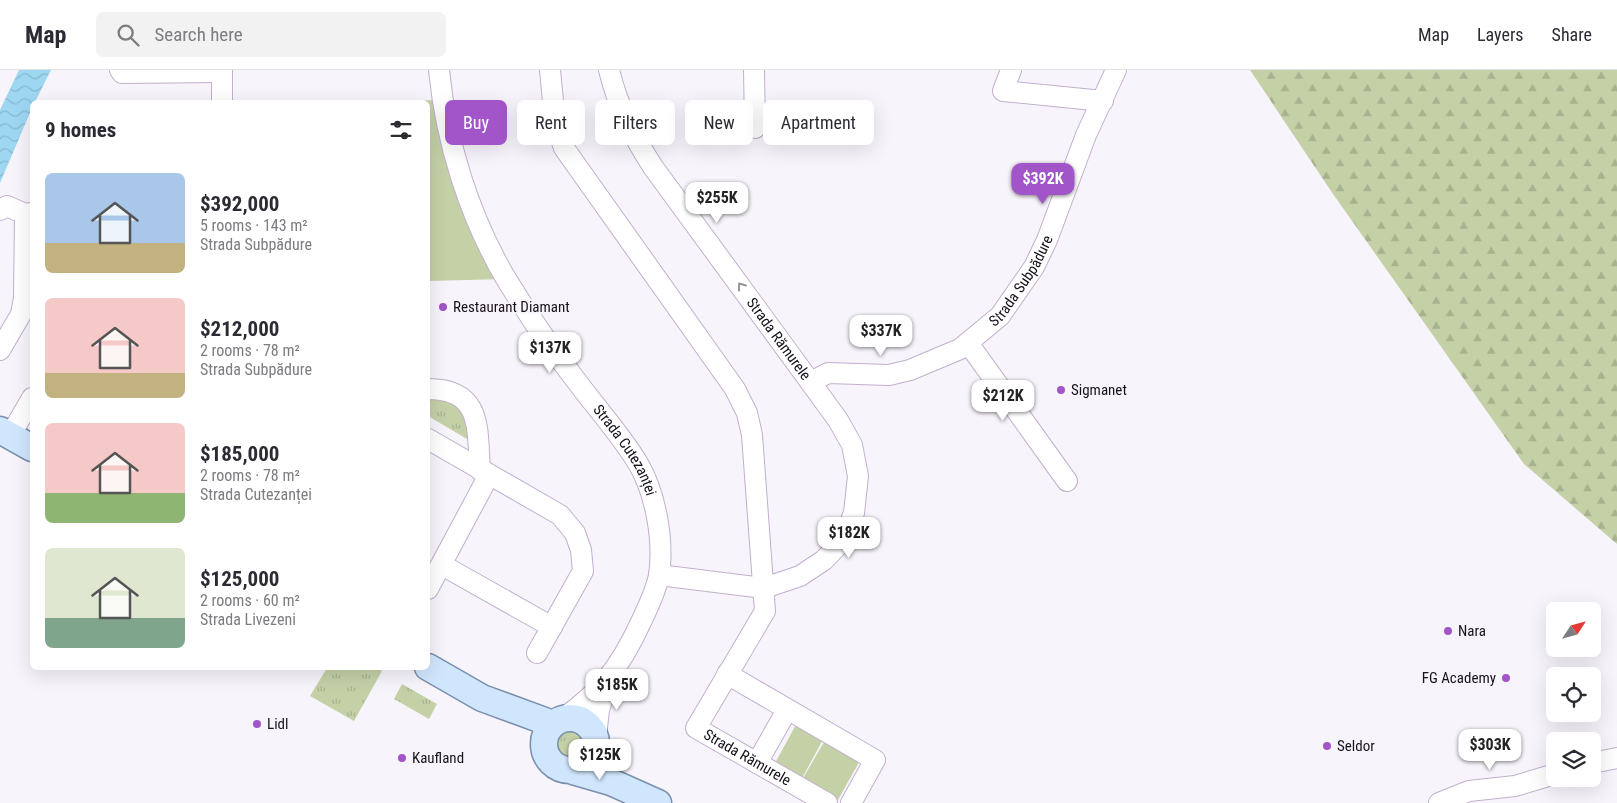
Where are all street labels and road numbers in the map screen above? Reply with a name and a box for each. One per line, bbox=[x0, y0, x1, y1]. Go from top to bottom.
street label: Strada Subpădure bbox=[985, 233, 1057, 330]
street label: Strada Rămurele bbox=[743, 294, 815, 384]
street label: Strada Cutezanței bbox=[589, 401, 660, 498]
street label: Strada Rămurele bbox=[700, 725, 794, 789]

